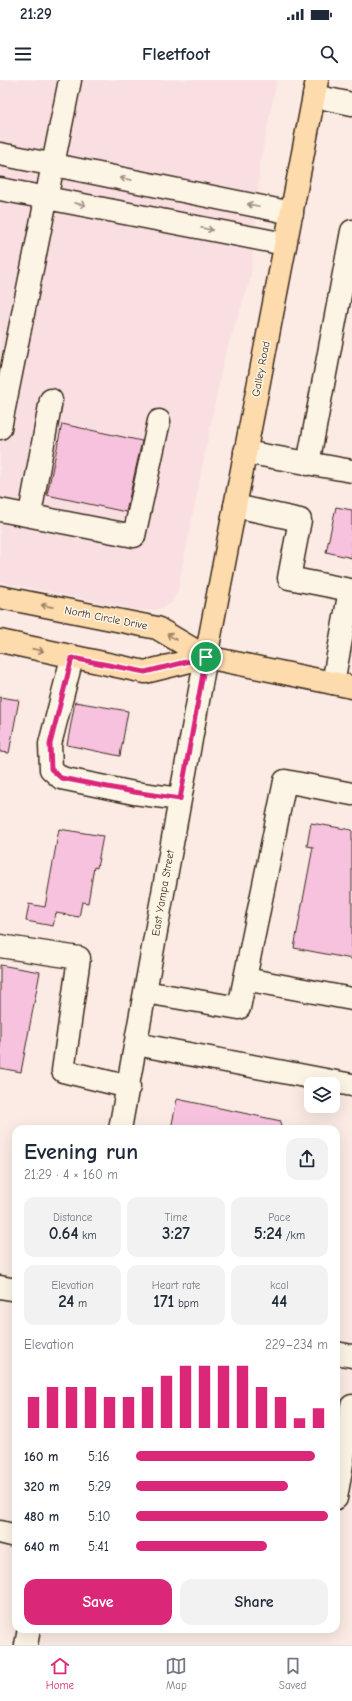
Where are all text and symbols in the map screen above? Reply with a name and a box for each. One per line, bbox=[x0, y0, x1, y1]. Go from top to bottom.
text: 21:29 bbox=[20, 5, 52, 23]
icon: menu bbox=[12, 43, 34, 65]
icon: search bbox=[318, 43, 340, 65]
text: Fleetfoot bbox=[142, 44, 210, 65]
one-way arrow bbox=[120, 175, 133, 183]
one-way arrow bbox=[73, 200, 86, 208]
one-way arrow bbox=[247, 201, 260, 209]
one-way arrow bbox=[200, 225, 213, 233]
street label: Galley Road bbox=[249, 340, 273, 398]
one-way arrow bbox=[41, 602, 54, 610]
street label: North Circle Drive bbox=[64, 604, 149, 632]
one-way arrow bbox=[167, 633, 178, 641]
pin bbox=[189, 640, 223, 674]
icon: arrive bbox=[195, 646, 217, 668]
one-way arrow bbox=[31, 647, 44, 655]
street label: East Yampa Street bbox=[149, 848, 177, 937]
map controls bbox=[304, 1077, 340, 1113]
button: layers bbox=[304, 1077, 340, 1113]
button: share bbox=[286, 1138, 328, 1180]
text: Evening run bbox=[24, 1139, 138, 1165]
text: 21:29 · 4 × 160 m bbox=[24, 1167, 118, 1182]
text: Distance bbox=[53, 1211, 92, 1224]
text: Time bbox=[165, 1211, 187, 1224]
text: Pace bbox=[268, 1211, 290, 1224]
text: 0.64 bbox=[49, 1224, 78, 1243]
text: 3:27 bbox=[162, 1224, 190, 1243]
text: 5:24 bbox=[254, 1224, 282, 1243]
text: km bbox=[78, 1229, 97, 1242]
text: /km bbox=[282, 1229, 305, 1242]
text: Elevation bbox=[52, 1279, 94, 1292]
text: Heart rate bbox=[152, 1279, 200, 1292]
text: kcal bbox=[270, 1279, 289, 1292]
text: 24 bbox=[58, 1292, 74, 1311]
text: 171 bbox=[153, 1292, 174, 1311]
text: 44 bbox=[271, 1292, 287, 1311]
text: m bbox=[74, 1297, 87, 1310]
text: bpm bbox=[174, 1297, 199, 1310]
text: Elevation bbox=[24, 1337, 74, 1352]
text: 229–234 m bbox=[265, 1337, 328, 1352]
text: 160 m bbox=[24, 1449, 58, 1464]
text: 5:16 bbox=[88, 1449, 110, 1464]
text: 320 m bbox=[24, 1479, 59, 1494]
text: 5:29 bbox=[88, 1479, 111, 1494]
text: 480 m bbox=[24, 1509, 59, 1524]
text: 5:10 bbox=[88, 1509, 110, 1524]
text: 640 m bbox=[24, 1539, 59, 1554]
text: 5:41 bbox=[88, 1539, 109, 1554]
button: Save bbox=[24, 1579, 172, 1625]
button: Share bbox=[180, 1579, 328, 1625]
tab: Home bbox=[46, 1655, 74, 1692]
tab: Map bbox=[165, 1655, 187, 1692]
tab: Saved bbox=[279, 1655, 306, 1692]

